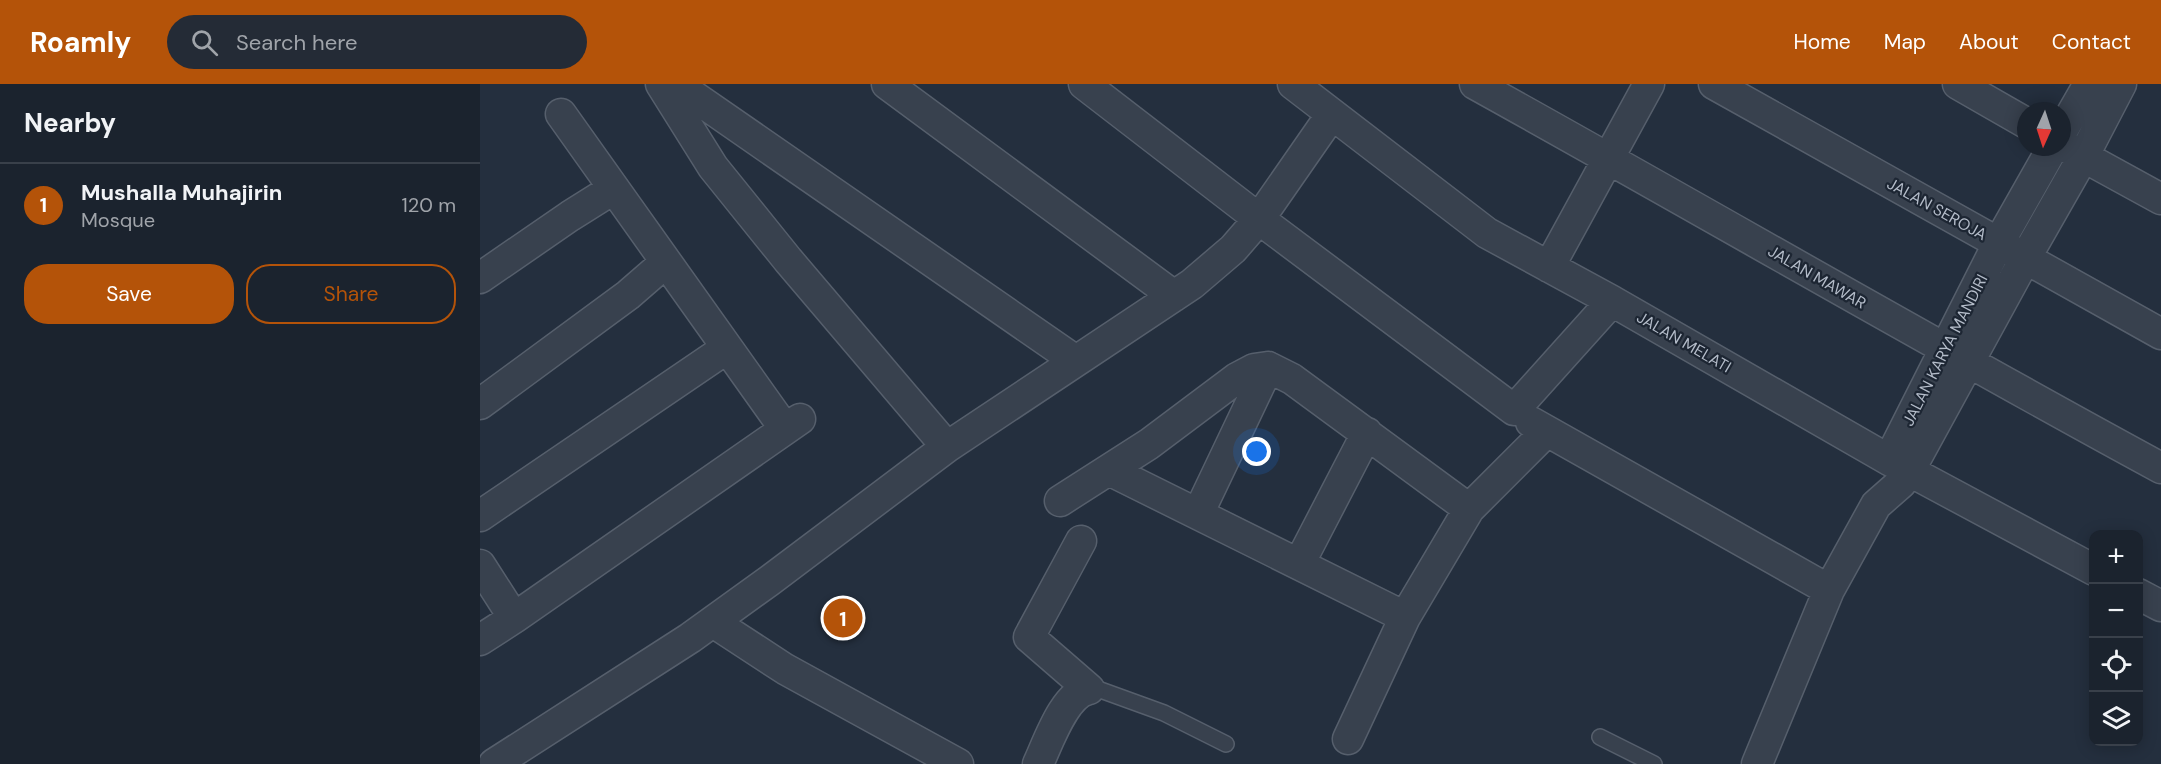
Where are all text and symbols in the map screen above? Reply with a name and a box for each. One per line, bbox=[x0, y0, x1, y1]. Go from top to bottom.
search box bbox=[167, 15, 587, 69]
text: Roamly bbox=[30, 24, 131, 61]
icon: search bbox=[188, 26, 221, 59]
text: Search here bbox=[236, 28, 357, 57]
text: Home bbox=[1793, 28, 1851, 56]
text: Map bbox=[1884, 28, 1926, 56]
text: About bbox=[1959, 28, 2019, 56]
text: Contact bbox=[2052, 28, 2131, 56]
north arrow bbox=[2017, 102, 2071, 156]
text: Nearby bbox=[24, 106, 116, 140]
street label: JALAN SEROJA bbox=[1883, 173, 1991, 245]
text: Mushalla Muhajirin bbox=[81, 178, 282, 207]
text: 1 bbox=[40, 192, 47, 218]
text: 120 m bbox=[402, 192, 456, 218]
text: Mosque bbox=[81, 207, 155, 233]
street label: JALAN MAWAR bbox=[1764, 240, 1870, 314]
button: Save bbox=[24, 264, 234, 324]
button: Share bbox=[246, 264, 456, 324]
street label: JALAN KARYA MANDIRI bbox=[1898, 271, 1992, 429]
street label: JALAN MELATI bbox=[1633, 307, 1735, 377]
your location bbox=[1242, 437, 1271, 466]
map controls bbox=[2089, 530, 2143, 746]
button: + bbox=[2089, 530, 2143, 584]
button: − bbox=[2089, 584, 2143, 638]
pin: 1 bbox=[824, 596, 862, 640]
button: locate bbox=[2089, 638, 2143, 692]
button: layers bbox=[2089, 692, 2143, 746]

